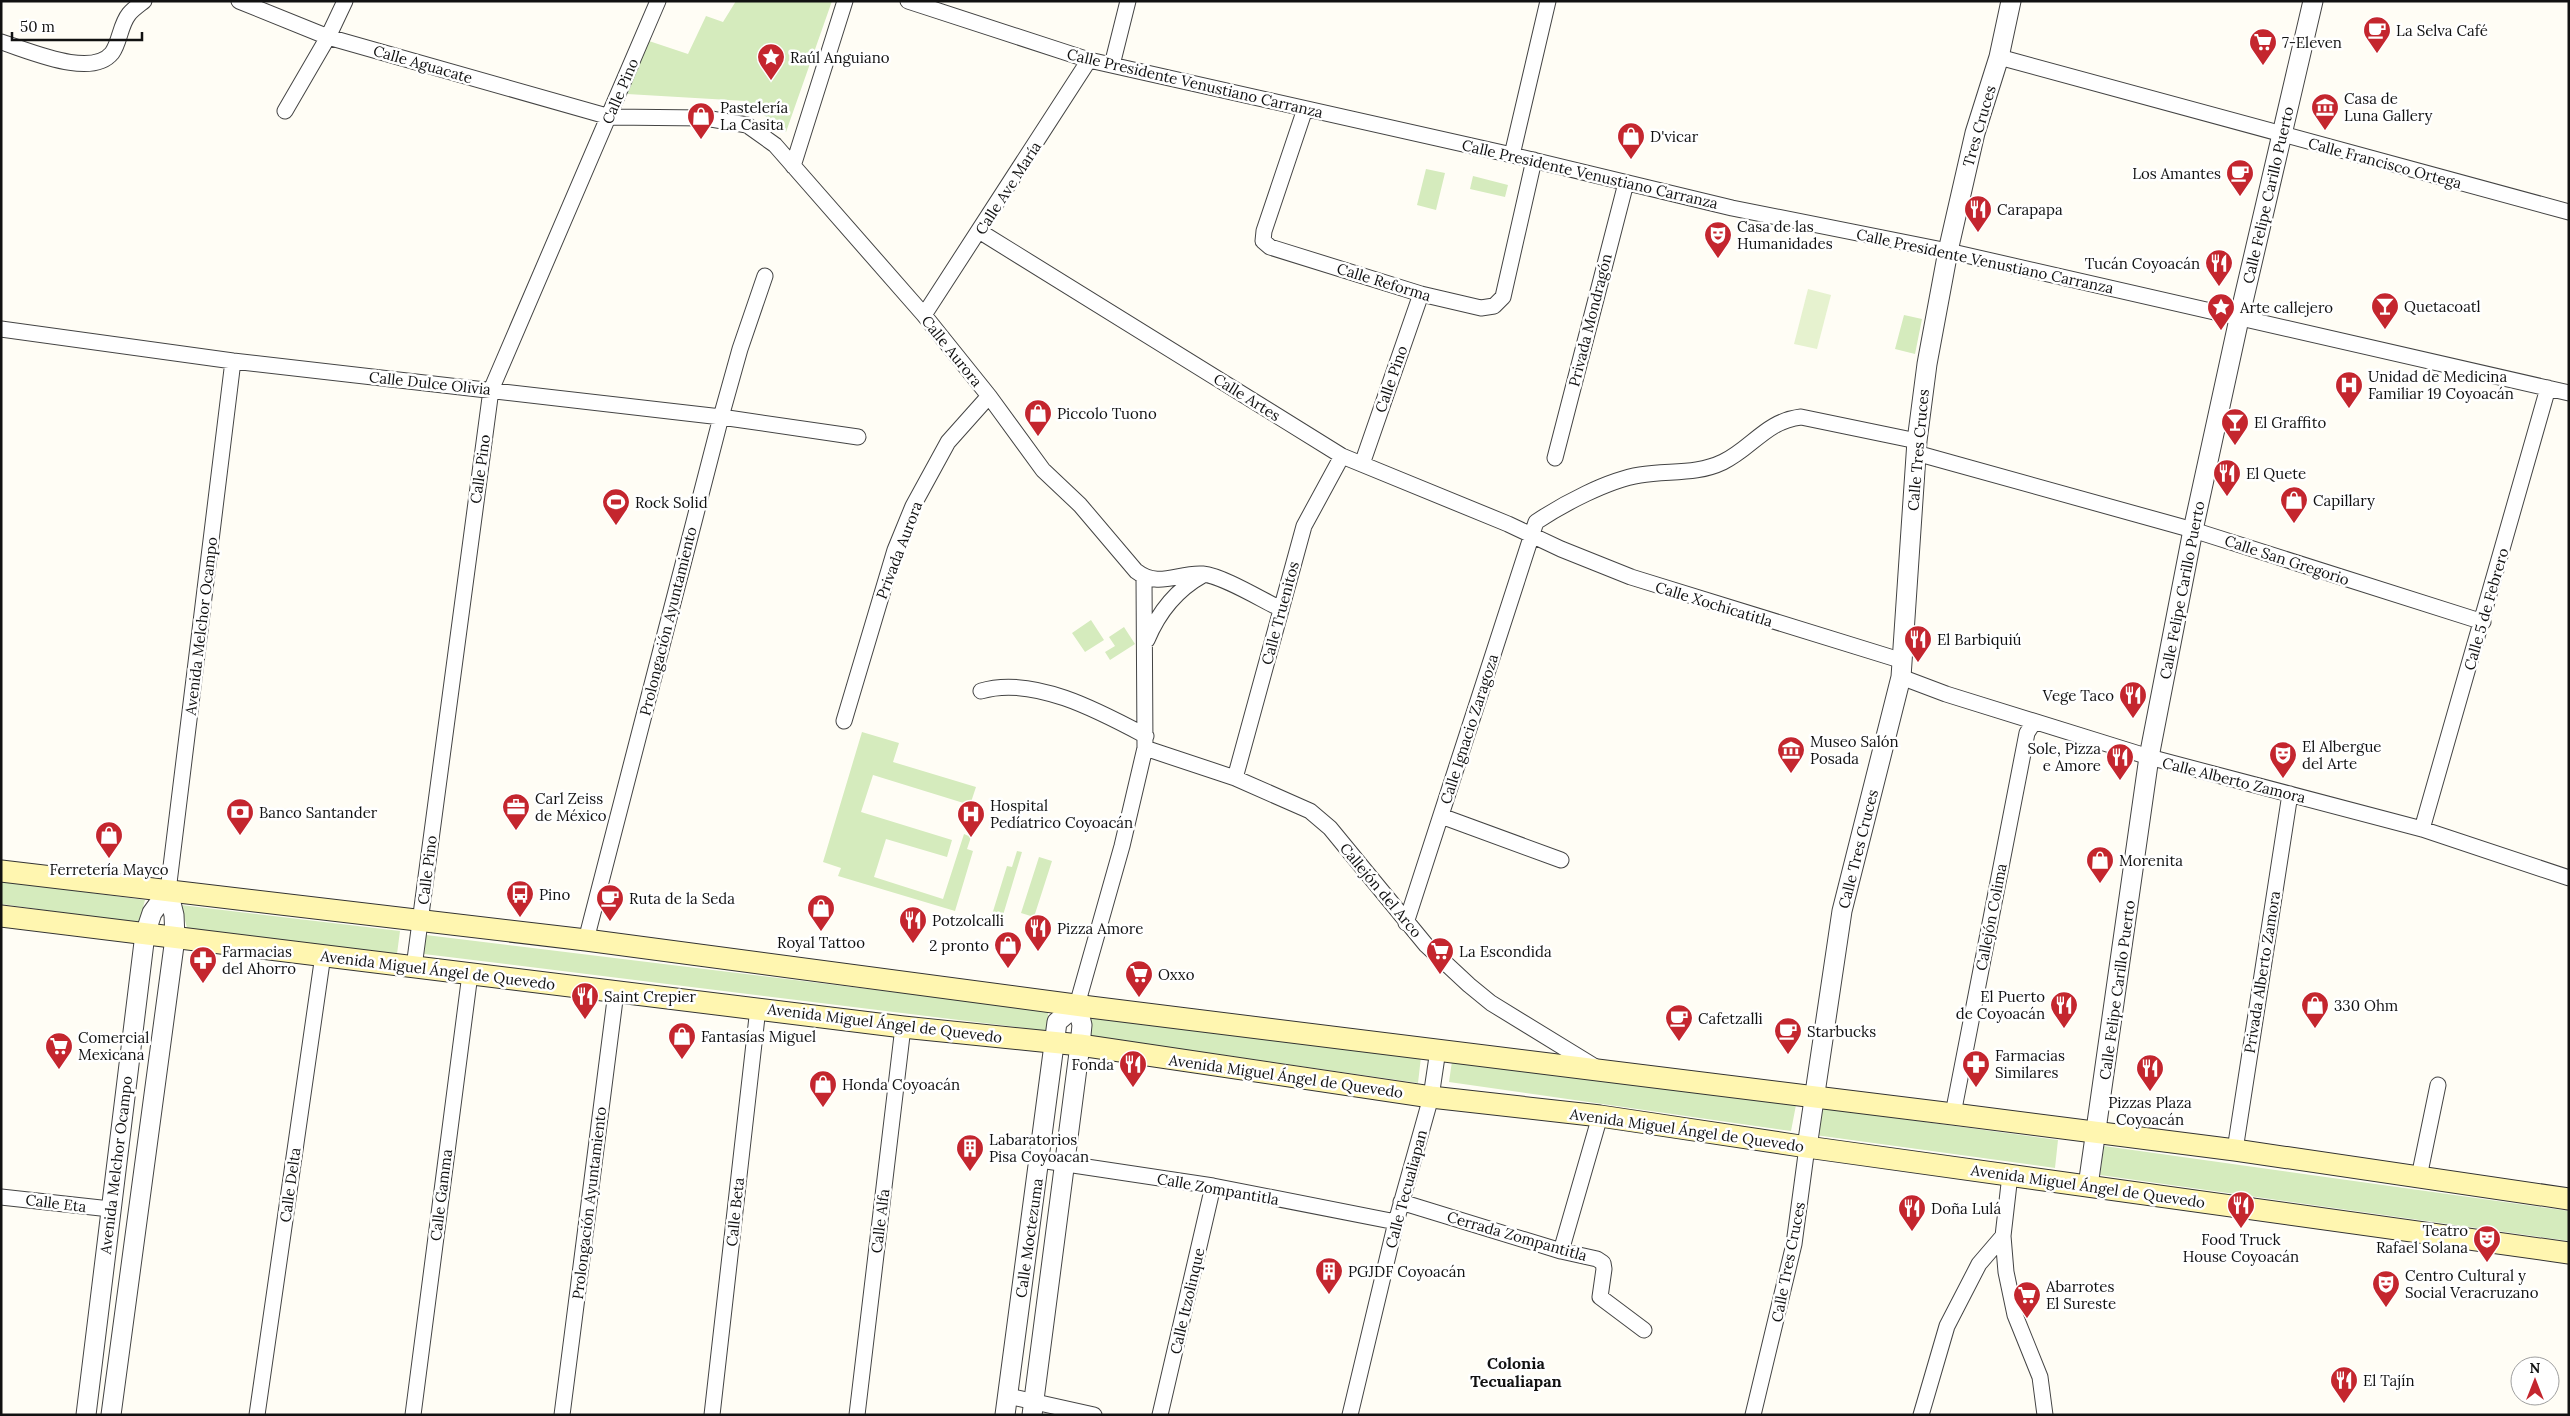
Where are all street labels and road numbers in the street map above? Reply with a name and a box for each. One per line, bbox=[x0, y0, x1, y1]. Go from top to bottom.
street label: Calle Aguacate bbox=[371, 41, 475, 87]
street label: Calle Presidente Venustiano Carranza bbox=[1065, 44, 1325, 122]
street label: Calle Pino bbox=[598, 55, 642, 127]
street label: Tres Cruces bbox=[1958, 83, 2000, 169]
street label: Calle Felipe Carillo Puerto bbox=[2238, 104, 2298, 285]
street label: Calle Francisco Ortega bbox=[2306, 133, 2464, 193]
street label: Calle Presidente Venustiano Carranza bbox=[1460, 135, 1720, 213]
street label: Calle Ave María bbox=[971, 138, 1045, 238]
street label: Calle Presidente Venustiano Carranza bbox=[1855, 224, 2116, 298]
street label: Privada Mondragón bbox=[1564, 252, 1616, 388]
street label: Calle Reforma bbox=[1335, 259, 1434, 305]
street label: Calle Aurora bbox=[918, 312, 987, 391]
street label: Calle Pino bbox=[1371, 343, 1411, 415]
street label: Calle Dulce Olivia bbox=[368, 367, 492, 399]
street label: Calle Artes bbox=[1210, 369, 1284, 425]
street label: Calle Tres Cruces bbox=[1903, 388, 1933, 512]
street label: Calle Pino bbox=[466, 433, 494, 505]
street label: Privada Aurora bbox=[872, 498, 926, 602]
street label: Calle Felipe Carillo Puerto bbox=[2155, 499, 2209, 681]
street label: Prolongación Ayuntamiento bbox=[635, 524, 701, 717]
street label: Calle San Gregorio bbox=[2222, 531, 2352, 589]
street label: Avenida Melchor Ocampo bbox=[181, 536, 221, 717]
street label: Calle 5 de Febrero bbox=[2459, 546, 2513, 672]
street label: Calle Truenitos bbox=[1257, 559, 1303, 667]
street label: Calle Xochicatitla bbox=[1653, 577, 1775, 631]
street label: Calle Ignacio Zaragoza bbox=[1436, 651, 1502, 806]
street label: Calle Alberto Zamora bbox=[2160, 753, 2308, 807]
street label: Calle Tres Cruces bbox=[1834, 787, 1882, 911]
street label: Calle Pino bbox=[413, 834, 441, 906]
street label: Callejón del Arco bbox=[1336, 839, 1426, 941]
street label: Callejón Colima bbox=[1971, 861, 2011, 972]
street label: Privada Alberto Zamora bbox=[2240, 889, 2284, 1055]
street label: Calle Felipe Carillo Puerto bbox=[2095, 899, 2139, 1081]
street label: Avenida Miguel Ángel de Quevedo bbox=[319, 946, 557, 994]
street label: Avenida Miguel Ángel de Quevedo bbox=[766, 999, 1004, 1047]
street label: Avenida Miguel Ángel de Quevedo bbox=[1167, 1050, 1405, 1102]
street label: Avenida Melchor Ocampo bbox=[96, 1075, 136, 1256]
street label: Avenida Miguel Ángel de Quevedo bbox=[1568, 1104, 1806, 1156]
street label: Prolongación Ayuntamiento bbox=[568, 1105, 610, 1301]
street label: Calle Tecualiapan bbox=[1381, 1128, 1431, 1250]
street label: Calle Delta bbox=[275, 1146, 305, 1224]
street label: Calle Gamma bbox=[426, 1148, 456, 1242]
street label: Avenida Miguel Ángel de Quevedo bbox=[1969, 1160, 2207, 1212]
street label: Calle Zompantitla bbox=[1156, 1169, 1281, 1209]
street label: Calle Beta bbox=[722, 1176, 748, 1247]
street label: Calle Moctezuma bbox=[1011, 1177, 1047, 1299]
street label: Calle Alfa bbox=[867, 1187, 893, 1254]
street label: Calle Eta bbox=[24, 1190, 88, 1216]
street label: Calle Tres Cruces bbox=[1767, 1200, 1809, 1324]
street label: Cerrada Zompantitla bbox=[1445, 1207, 1589, 1265]
street label: Calle Itzolinque bbox=[1166, 1246, 1208, 1356]

